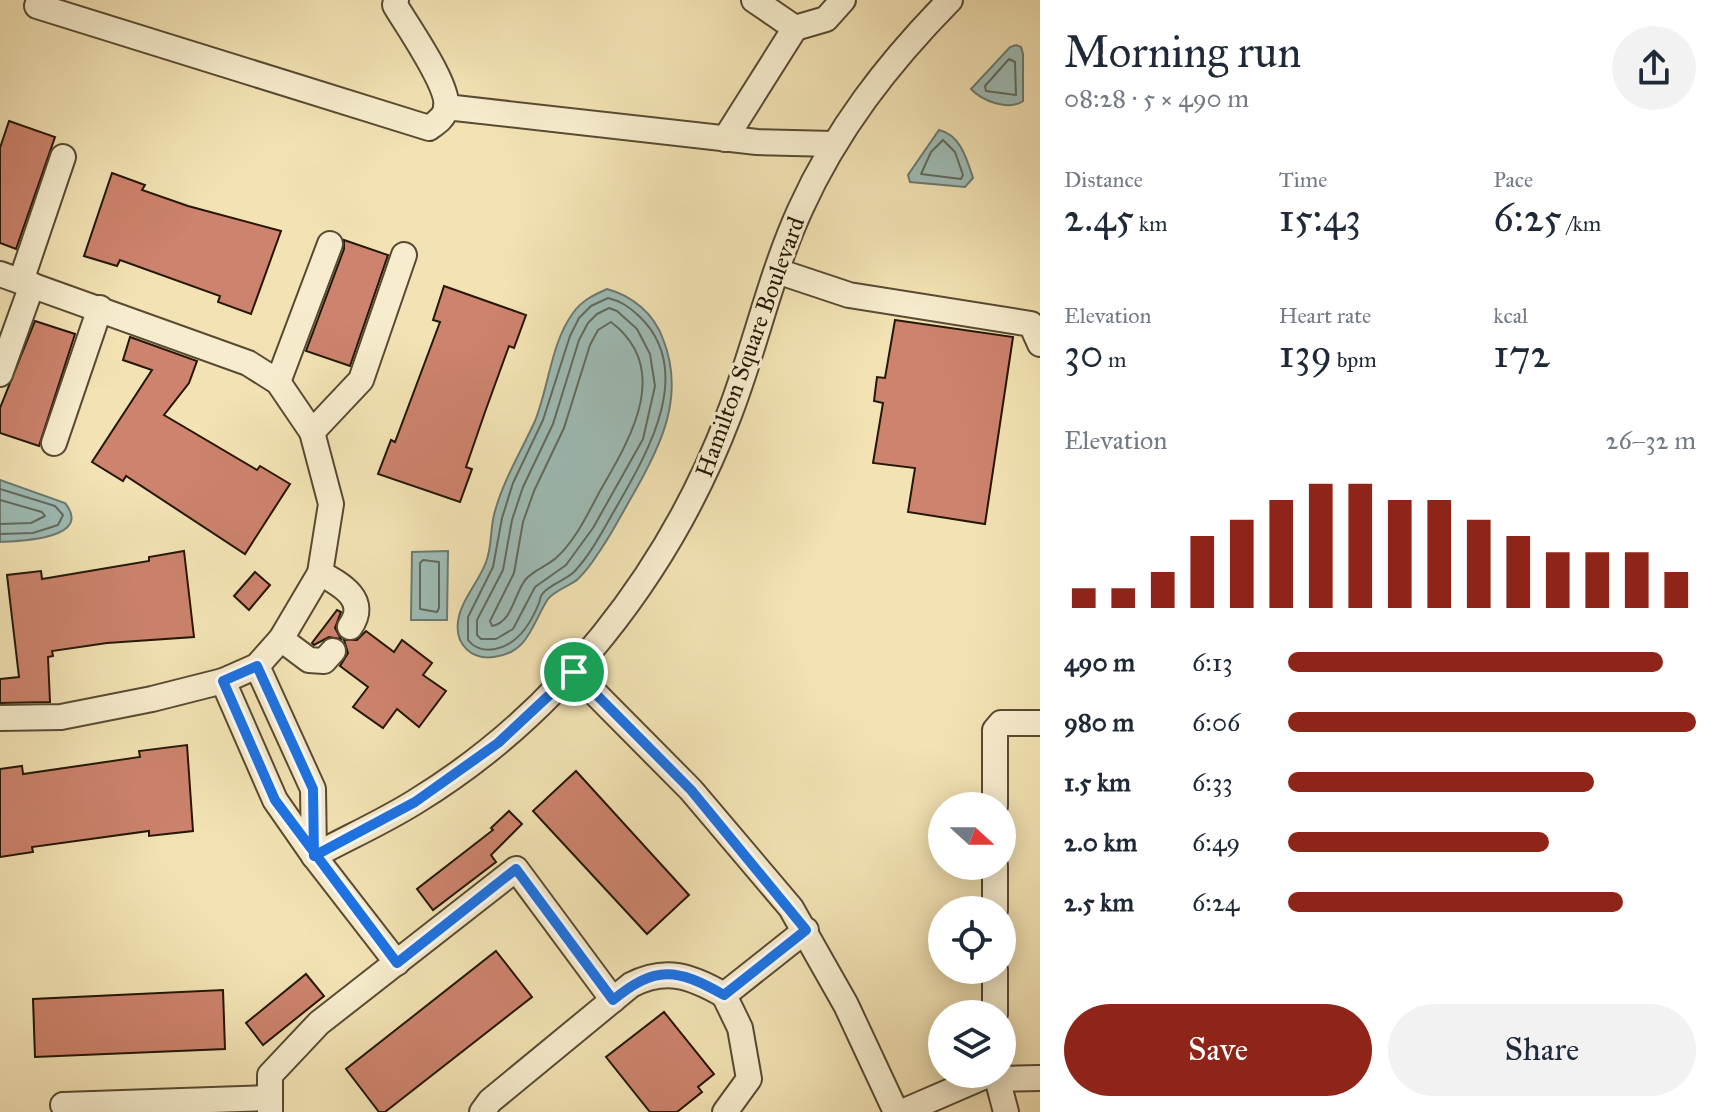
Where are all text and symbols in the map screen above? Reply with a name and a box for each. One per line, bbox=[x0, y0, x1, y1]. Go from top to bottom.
text: Morning run bbox=[1064, 25, 1301, 79]
button: share bbox=[1612, 26, 1696, 110]
text: 08:28 · 5 × 490 m bbox=[1064, 82, 1249, 114]
text: Distance bbox=[1064, 166, 1143, 193]
text: Time bbox=[1279, 166, 1327, 193]
text: Pace bbox=[1493, 166, 1533, 193]
text: 2.45 bbox=[1064, 193, 1134, 242]
text: 15:43 bbox=[1279, 193, 1361, 242]
text: 6:25 bbox=[1493, 193, 1562, 242]
text: km bbox=[1134, 210, 1168, 237]
text: /km bbox=[1562, 210, 1601, 237]
street label: Hamilton Square Boulevard bbox=[689, 213, 811, 481]
text: Elevation bbox=[1064, 302, 1151, 329]
text: Heart rate bbox=[1279, 302, 1371, 329]
text: kcal bbox=[1493, 302, 1528, 329]
text: 30 bbox=[1064, 329, 1103, 378]
text: 139 bbox=[1279, 329, 1332, 378]
text: 172 bbox=[1493, 329, 1550, 378]
text: m bbox=[1103, 346, 1127, 373]
text: bpm bbox=[1332, 346, 1377, 373]
text: Elevation bbox=[1064, 424, 1167, 456]
text: 26–32 m bbox=[1606, 424, 1696, 456]
pin bbox=[540, 638, 608, 706]
text: 490 m bbox=[1064, 646, 1135, 678]
text: 6:13 bbox=[1192, 646, 1233, 678]
icon: arrive bbox=[552, 650, 596, 694]
text: 980 m bbox=[1064, 706, 1134, 738]
text: 6:06 bbox=[1192, 706, 1240, 738]
text: 1.5 km bbox=[1064, 766, 1131, 798]
text: 6:33 bbox=[1192, 766, 1233, 798]
north arrow bbox=[928, 792, 1016, 880]
map controls bbox=[928, 792, 1016, 1088]
text: 2.0 km bbox=[1064, 826, 1137, 858]
text: 6:49 bbox=[1192, 826, 1240, 858]
text: 2.5 km bbox=[1064, 886, 1134, 918]
text: 6:24 bbox=[1192, 886, 1239, 918]
button: locate bbox=[928, 896, 1016, 984]
button: layers bbox=[928, 1000, 1016, 1088]
button: Save bbox=[1064, 1004, 1372, 1096]
button: Share bbox=[1388, 1004, 1696, 1096]

